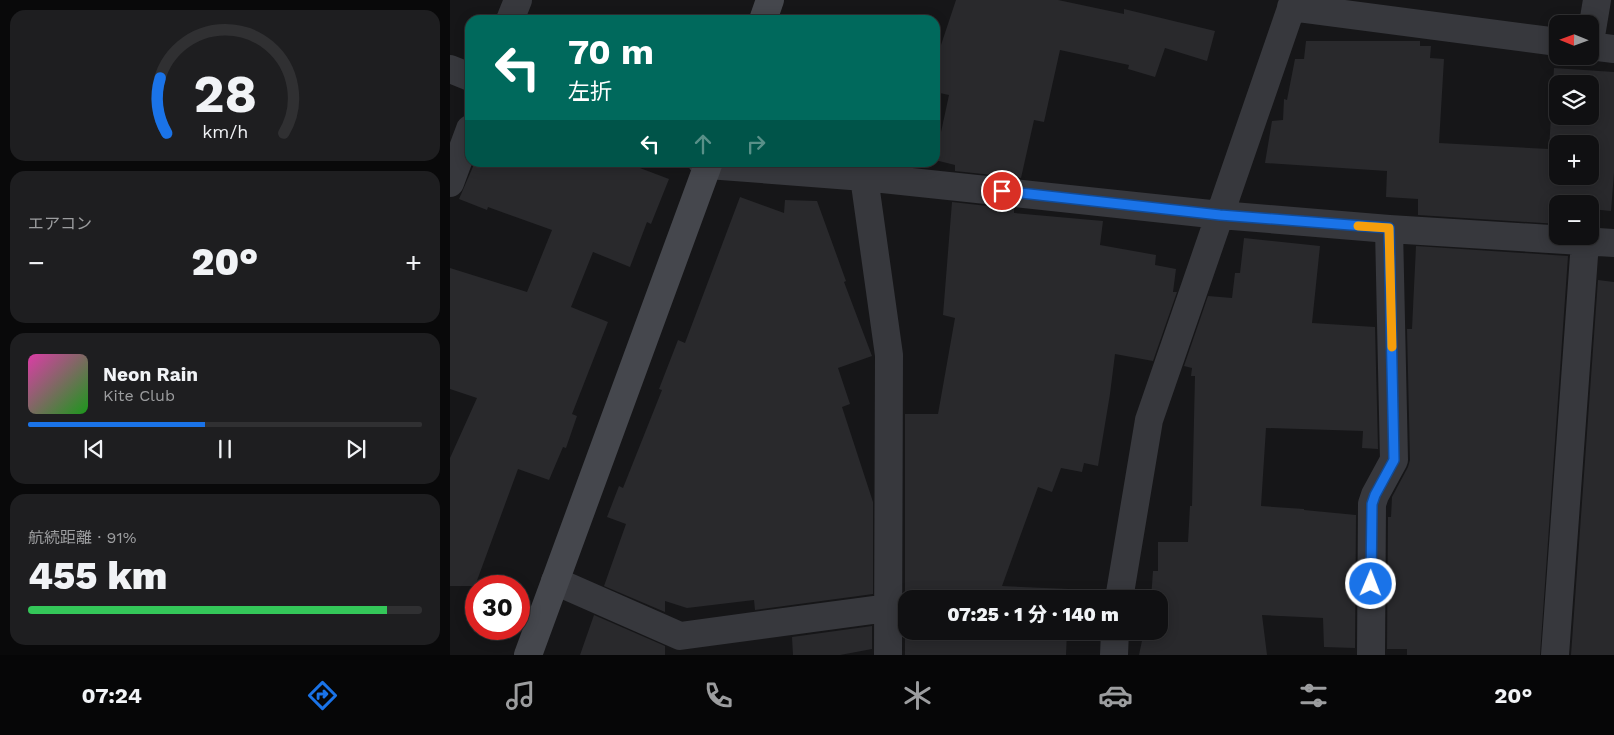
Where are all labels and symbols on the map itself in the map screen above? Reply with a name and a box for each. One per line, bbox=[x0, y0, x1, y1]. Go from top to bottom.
north arrow bbox=[1549, 15, 1599, 65]
pin bbox=[981, 170, 1023, 212]
position arrow bbox=[1344, 557, 1396, 609]
speed limit sign: 30 bbox=[465, 575, 530, 640]

